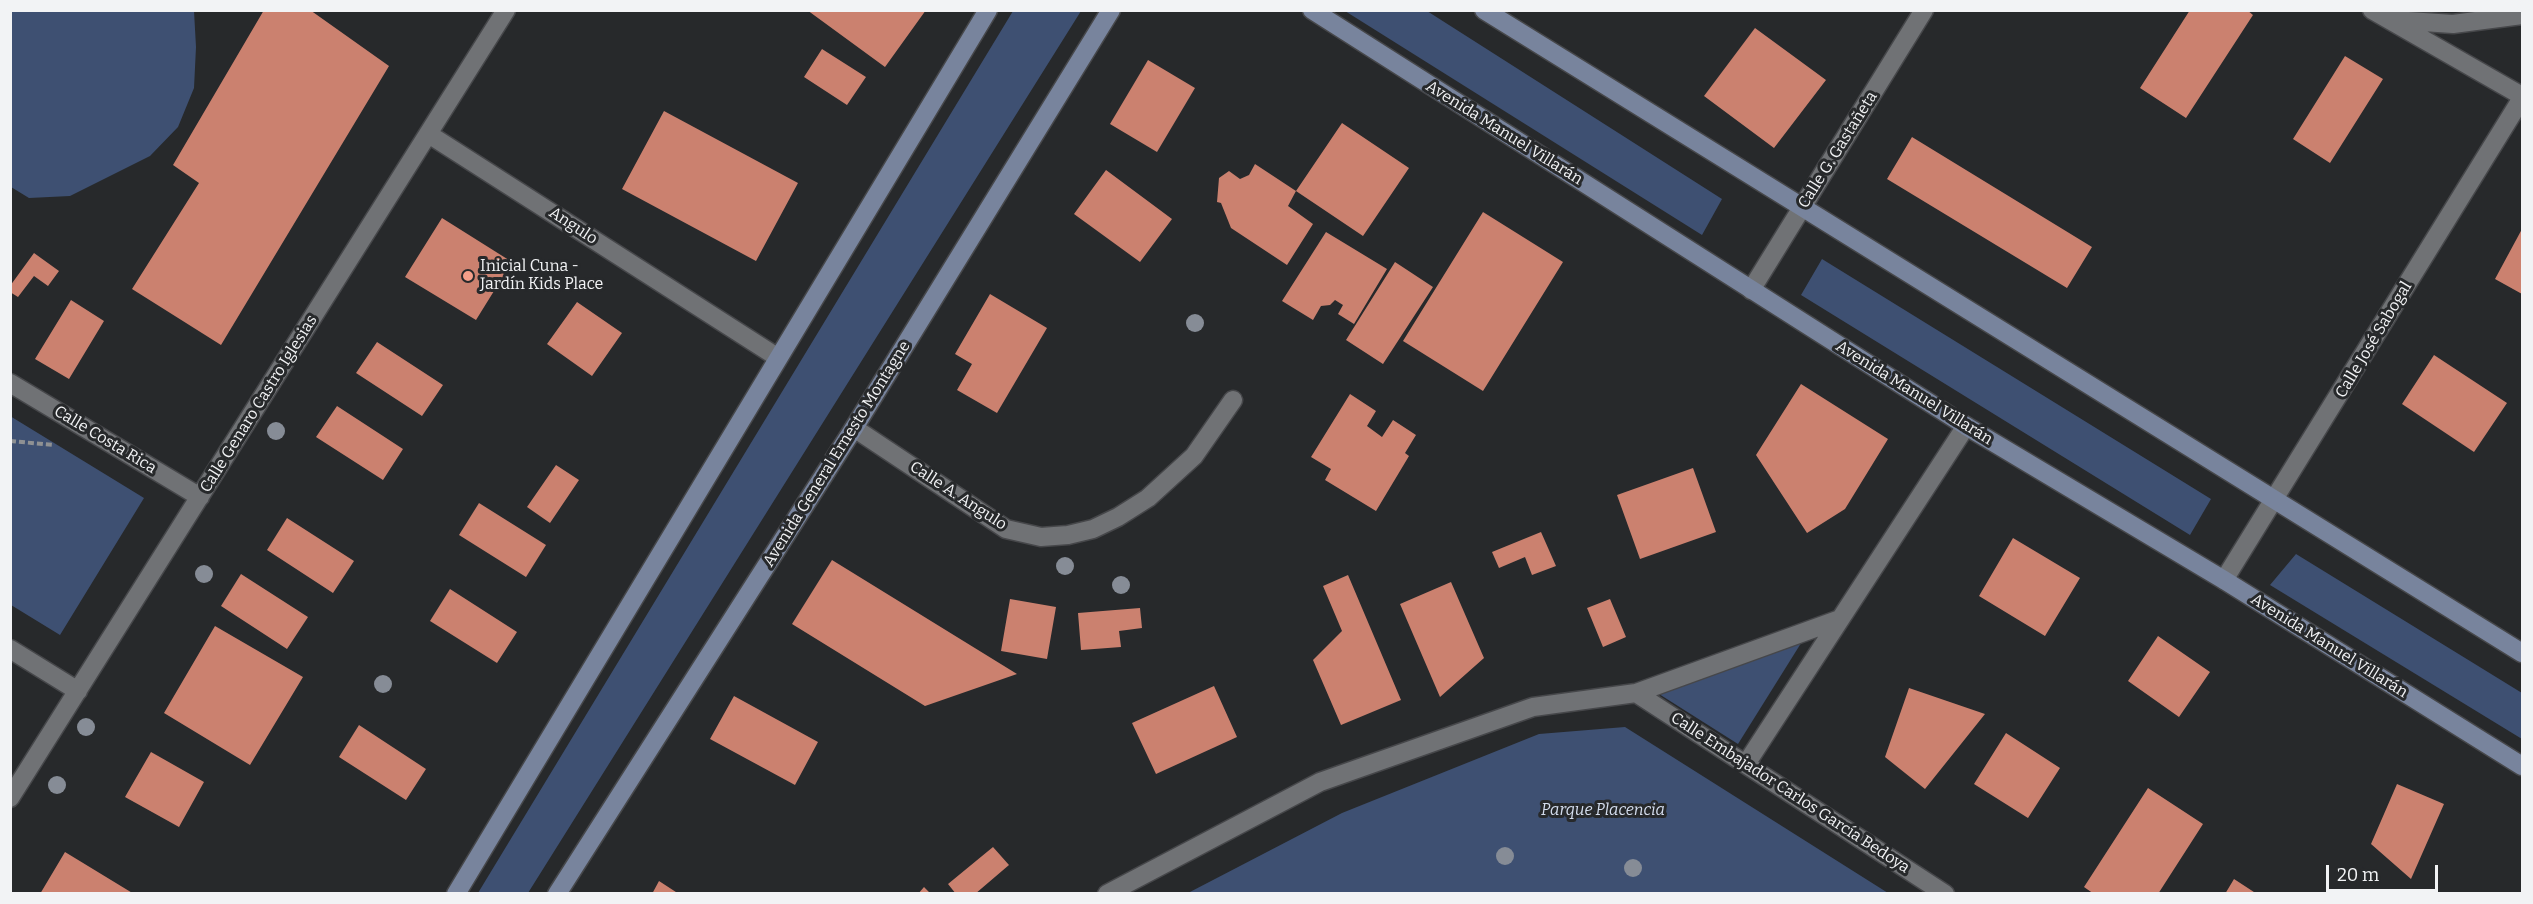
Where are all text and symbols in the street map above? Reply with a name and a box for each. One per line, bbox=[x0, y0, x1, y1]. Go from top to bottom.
street label: Avenida Manuel Villarán bbox=[1422, 77, 1586, 189]
street label: Calle G. Gastañeta bbox=[1794, 88, 1882, 212]
street label: Angulo bbox=[545, 203, 601, 249]
place label: Inicial Cuna - Jardín Kids Place bbox=[480, 257, 603, 295]
marker: Inicial Cuna - Jardín Kids Place bbox=[461, 269, 475, 283]
street label: Calle José Sabogal bbox=[2332, 278, 2416, 402]
street label: Calle Genaro Castro Iglesias bbox=[196, 312, 322, 496]
street label: Avenida Manuel Villarán bbox=[1832, 337, 1996, 449]
street label: Avenida General Ernesto Montagne bbox=[759, 338, 915, 570]
street label: Calle Costa Rica bbox=[50, 402, 160, 478]
street label: Calle A. Angulo bbox=[906, 457, 1010, 535]
street label: Avenida Manuel Villarán bbox=[2247, 590, 2411, 702]
street label: Calle Embajador Carlos García Bedoya bbox=[1667, 708, 1913, 878]
park label: Parque Placencia bbox=[1541, 801, 1665, 821]
scale bar bbox=[2329, 853, 2442, 891]
text: 20 m bbox=[2337, 864, 2379, 886]

